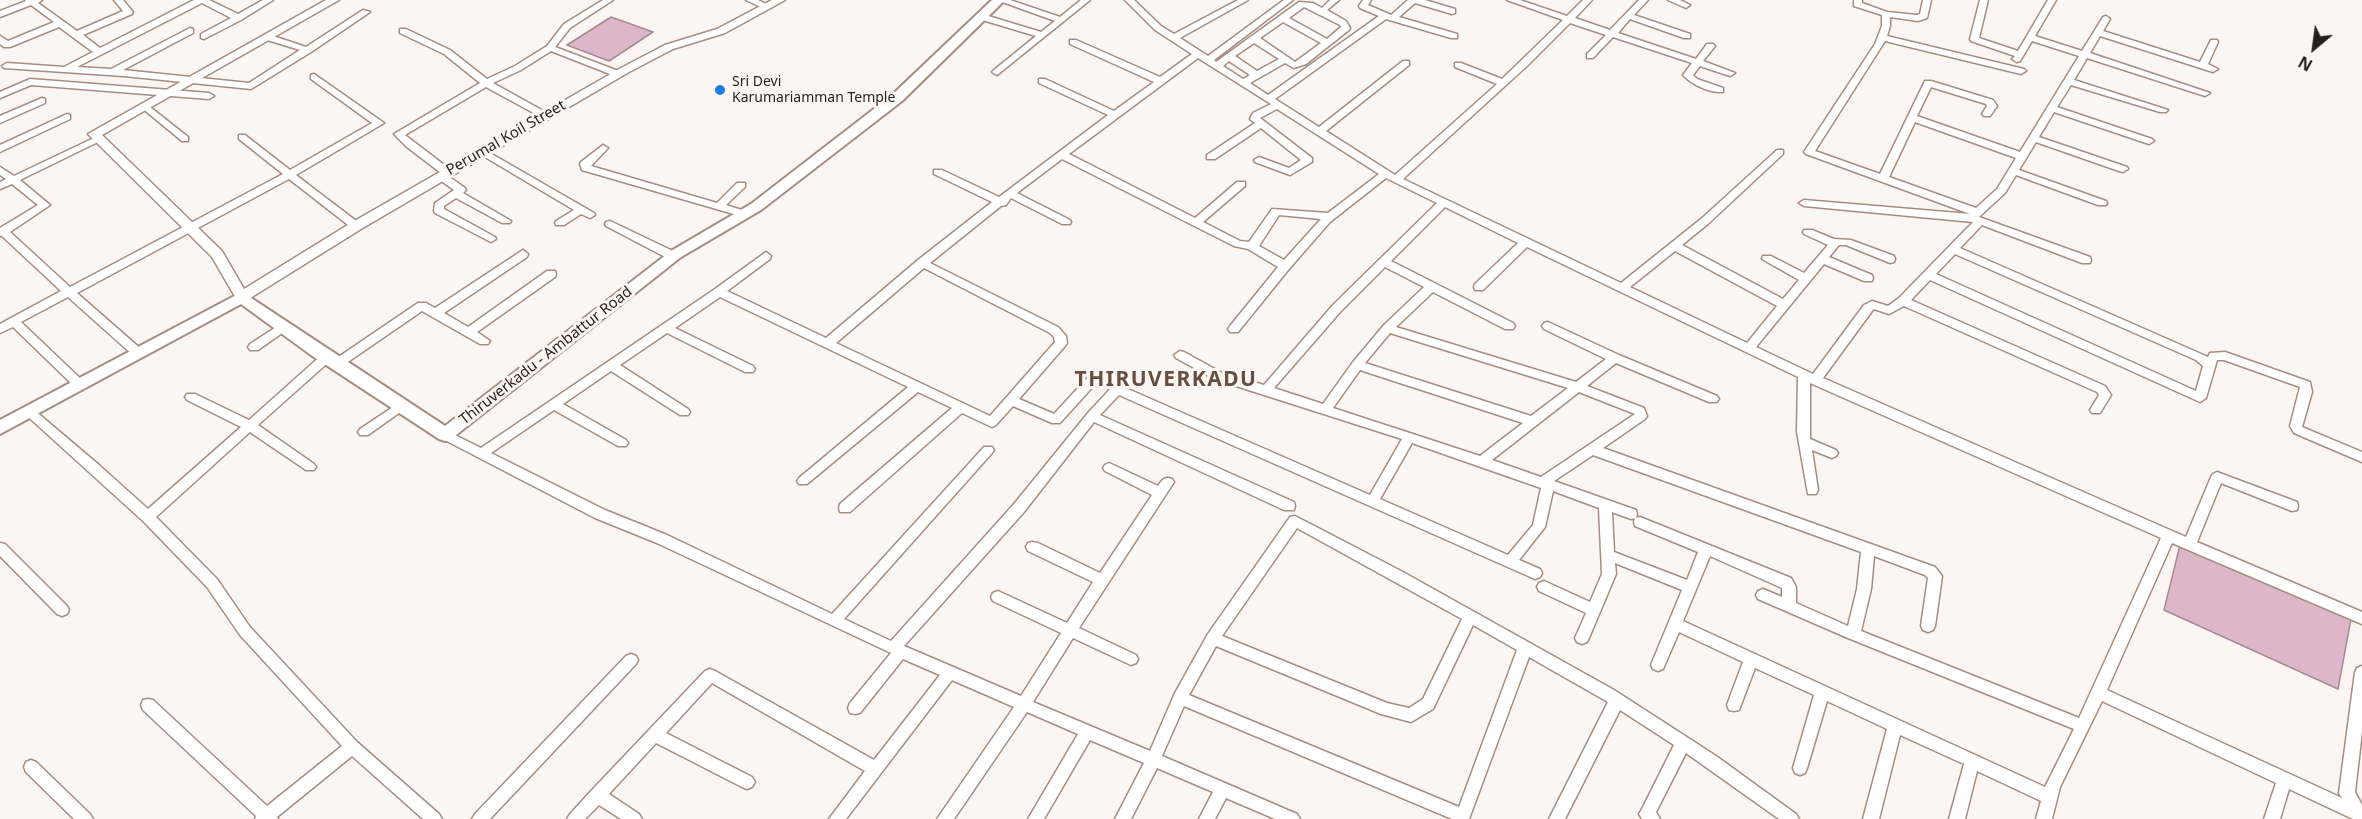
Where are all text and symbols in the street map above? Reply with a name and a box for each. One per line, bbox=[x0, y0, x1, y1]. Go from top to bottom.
north arrow bbox=[2284, 18, 2344, 78]
text: N bbox=[2294, 51, 2316, 77]
place label: Sri Devi Karumariamman Temple bbox=[732, 74, 895, 106]
marker: Sri Devi Karumariamman Temple bbox=[713, 83, 727, 97]
street label: Perumal Koil Street bbox=[443, 96, 569, 180]
street label: Thiruverkadu - Ambattur Road bbox=[456, 283, 636, 429]
district label: THIRUVERKADU bbox=[1075, 367, 1257, 393]

